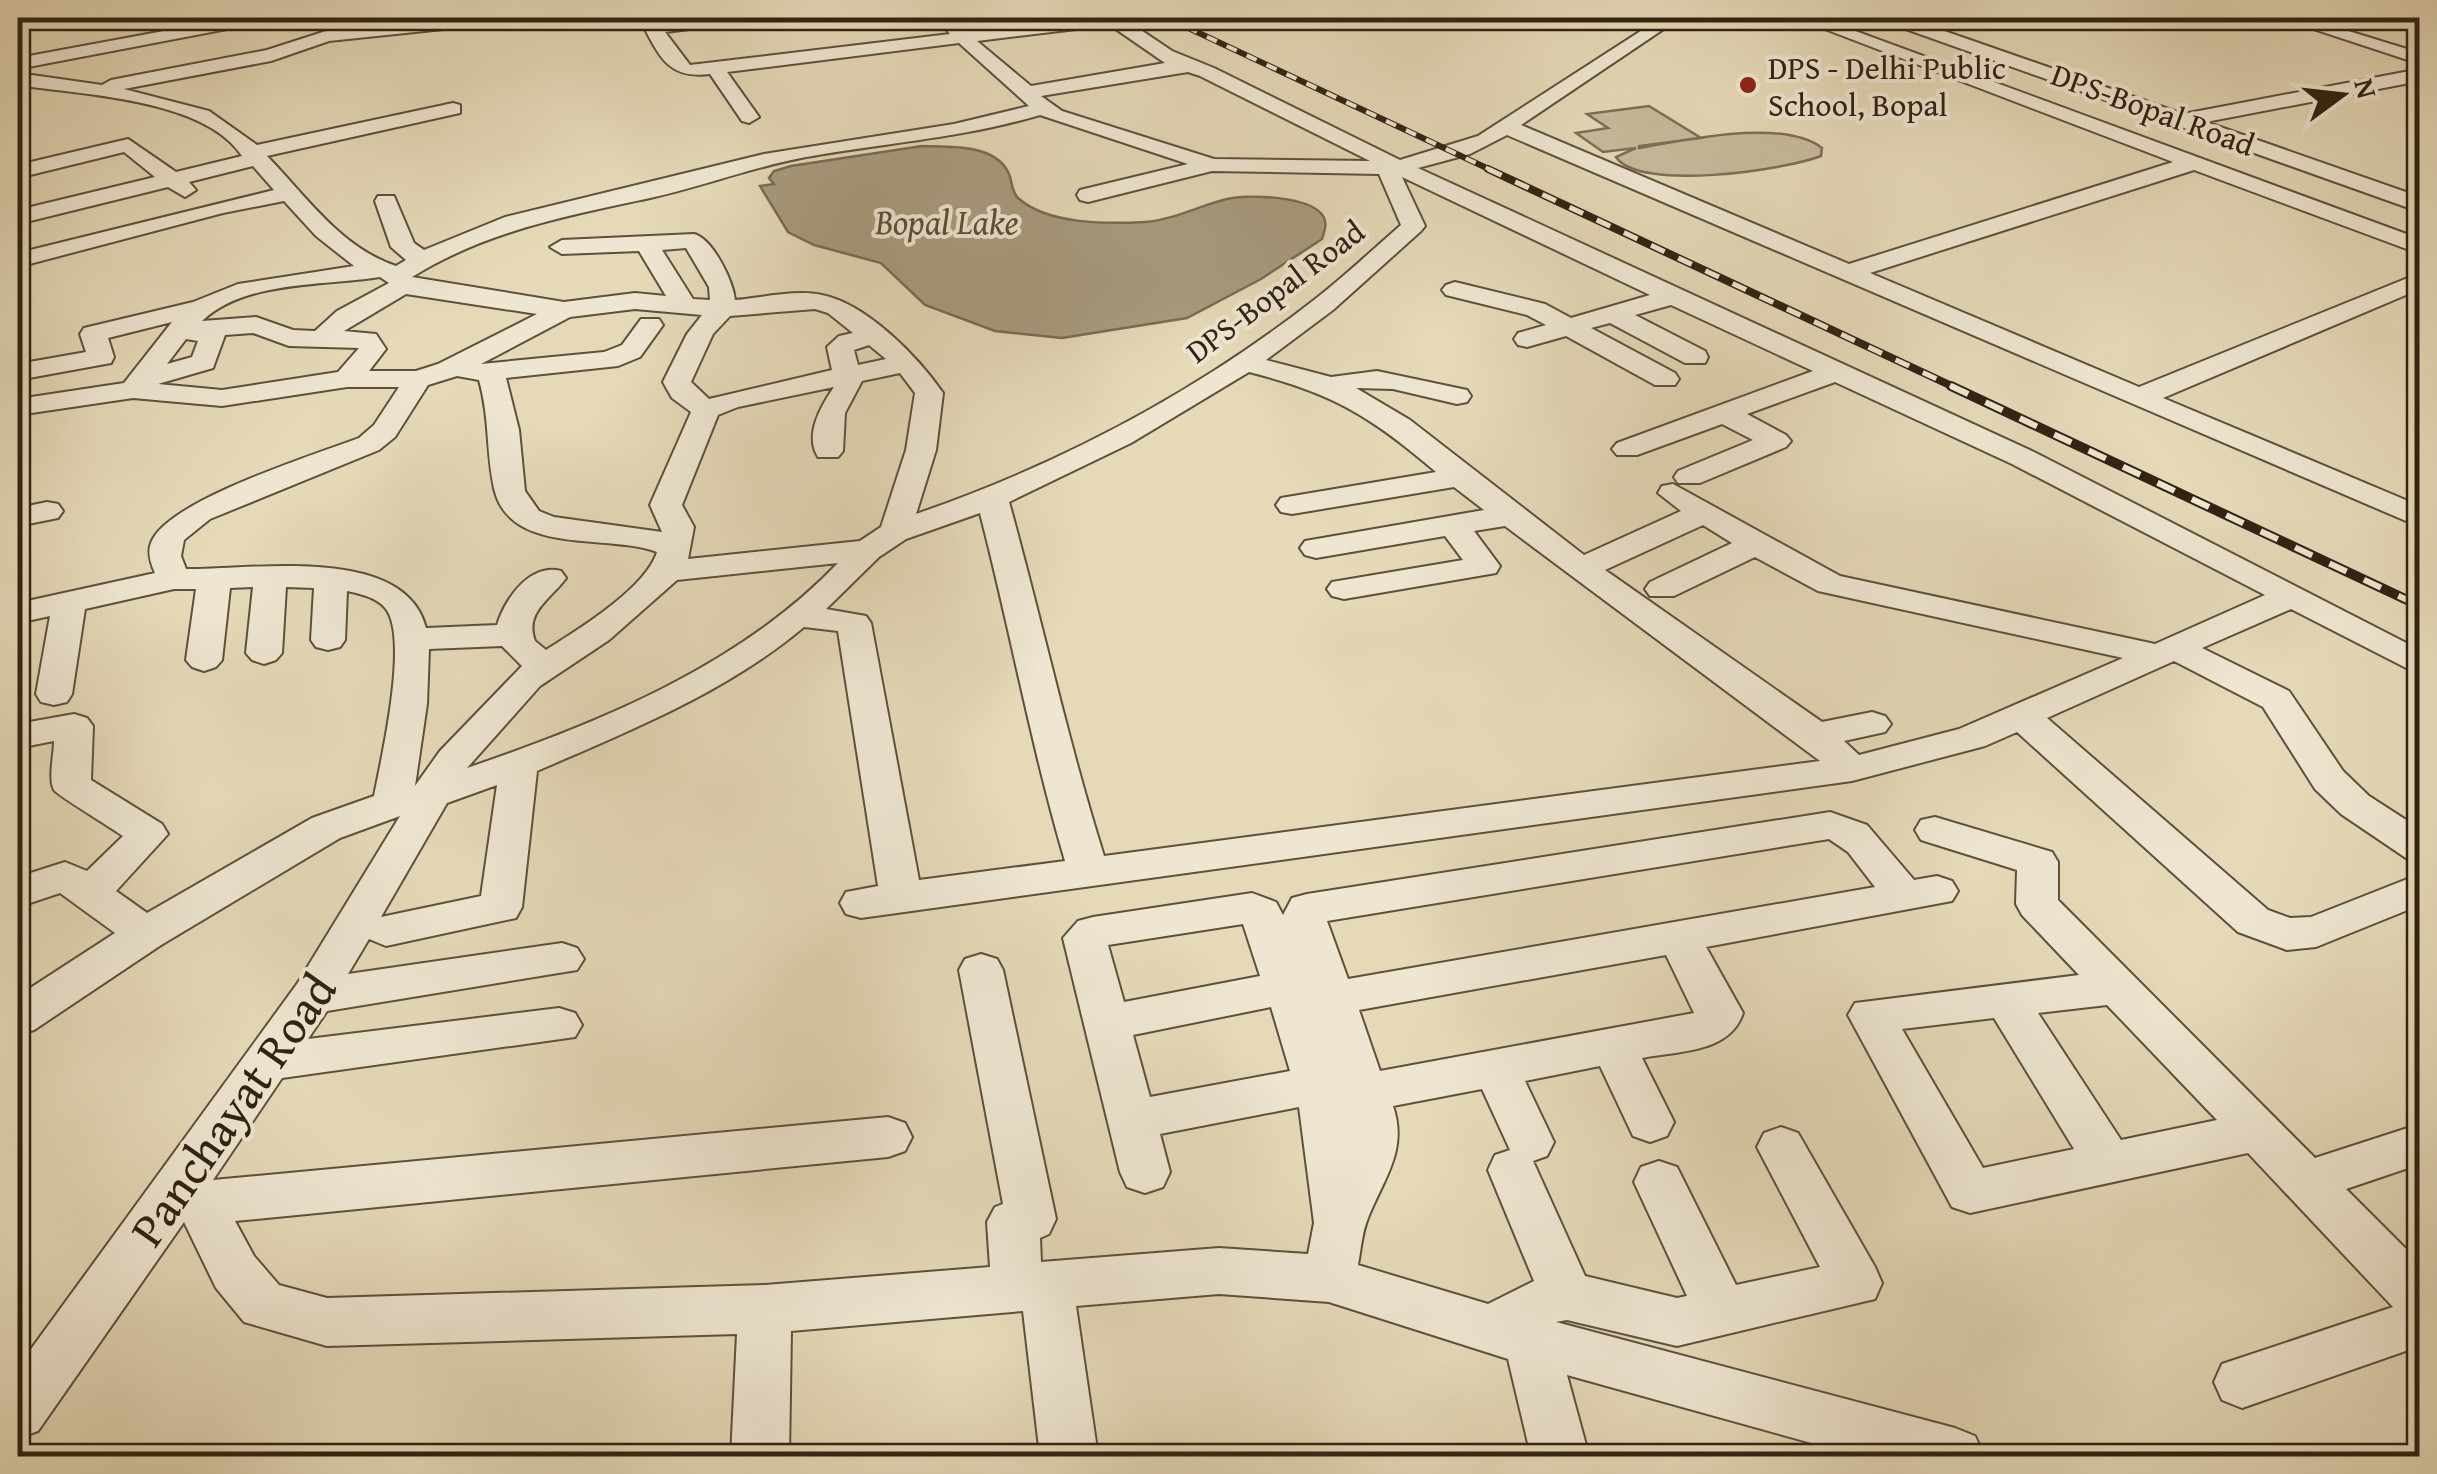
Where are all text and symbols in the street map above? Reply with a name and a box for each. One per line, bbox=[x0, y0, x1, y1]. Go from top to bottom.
place label: DPS - Delhi Public School, Bopal bbox=[1768, 44, 2006, 128]
north arrow bbox=[2292, 45, 2392, 145]
street label: DPS-Bopal Road bbox=[2045, 50, 2261, 168]
marker: DPS - Delhi Public School, Bopal bbox=[1737, 74, 1759, 96]
text: N bbox=[2344, 74, 2389, 103]
water label: Bopal Lake bbox=[874, 196, 1019, 247]
street label: DPS-Bopal Road bbox=[1176, 208, 1374, 374]
street label: Panchayat Road bbox=[111, 957, 353, 1260]

